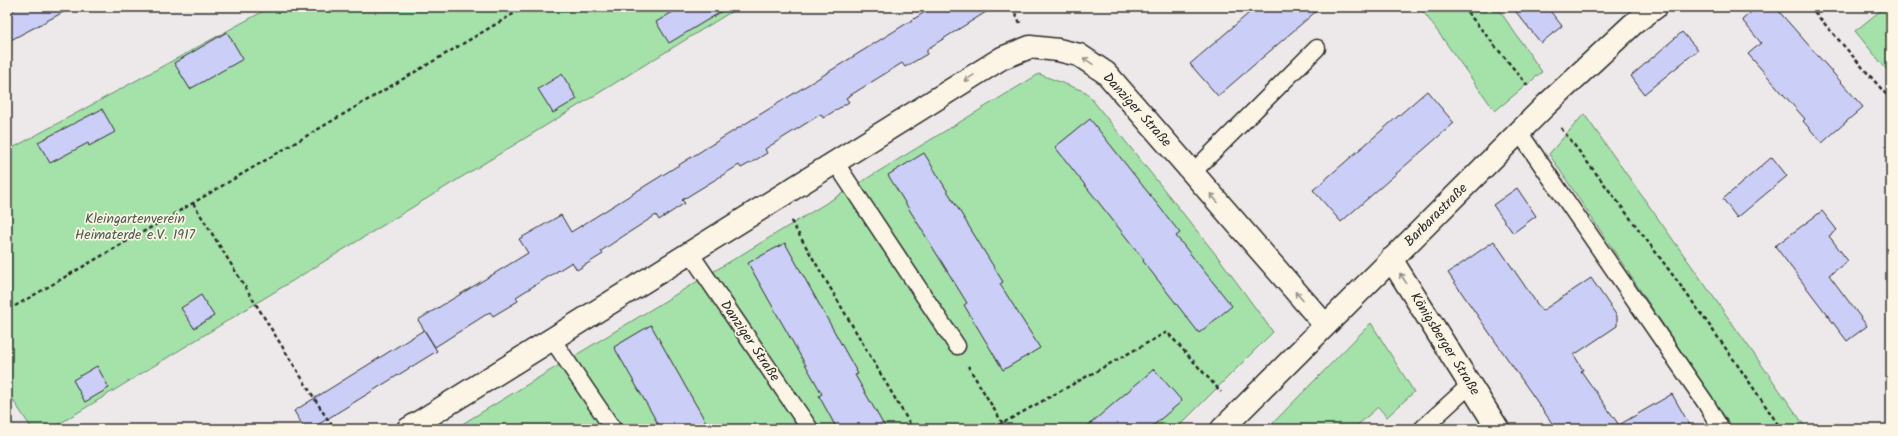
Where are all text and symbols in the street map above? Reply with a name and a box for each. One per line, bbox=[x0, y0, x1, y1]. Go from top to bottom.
one-way arrow bbox=[1083, 57, 1094, 65]
street label: Danziger Straße bbox=[1097, 68, 1177, 153]
one-way arrow bbox=[963, 75, 975, 83]
street label: Barbarastraße bbox=[1399, 178, 1473, 252]
one-way arrow bbox=[1210, 193, 1219, 203]
park label: Kleingartenverein Heimaterde e.V. 1917 bbox=[75, 208, 196, 246]
one-way arrow bbox=[1399, 272, 1407, 283]
street label: Königsberger Straße bbox=[1404, 288, 1486, 400]
one-way arrow bbox=[1295, 290, 1304, 301]
street label: Danziger Straße bbox=[715, 296, 786, 387]

